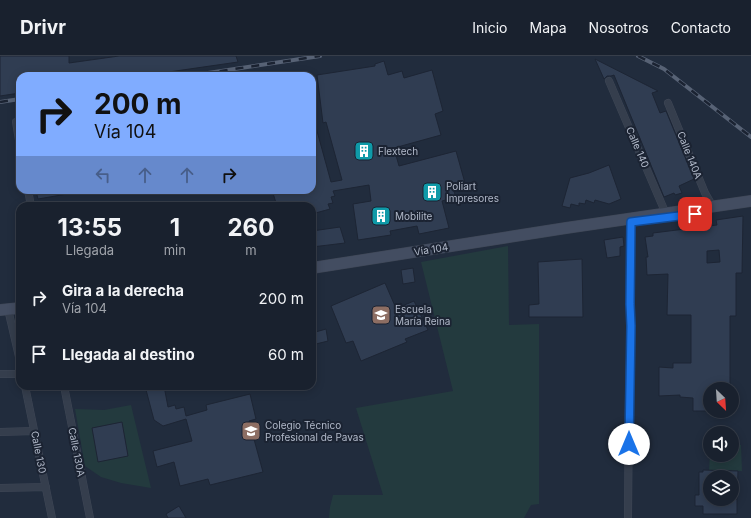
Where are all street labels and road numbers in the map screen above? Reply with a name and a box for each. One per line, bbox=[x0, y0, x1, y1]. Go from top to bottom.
street label: Calle 140 bbox=[624, 125, 652, 169]
street label: Calle 140A bbox=[675, 130, 705, 181]
street label: Vía 104 bbox=[413, 240, 449, 258]
street label: Calle 130A bbox=[66, 426, 88, 478]
street label: Calle 130 bbox=[29, 430, 49, 474]

